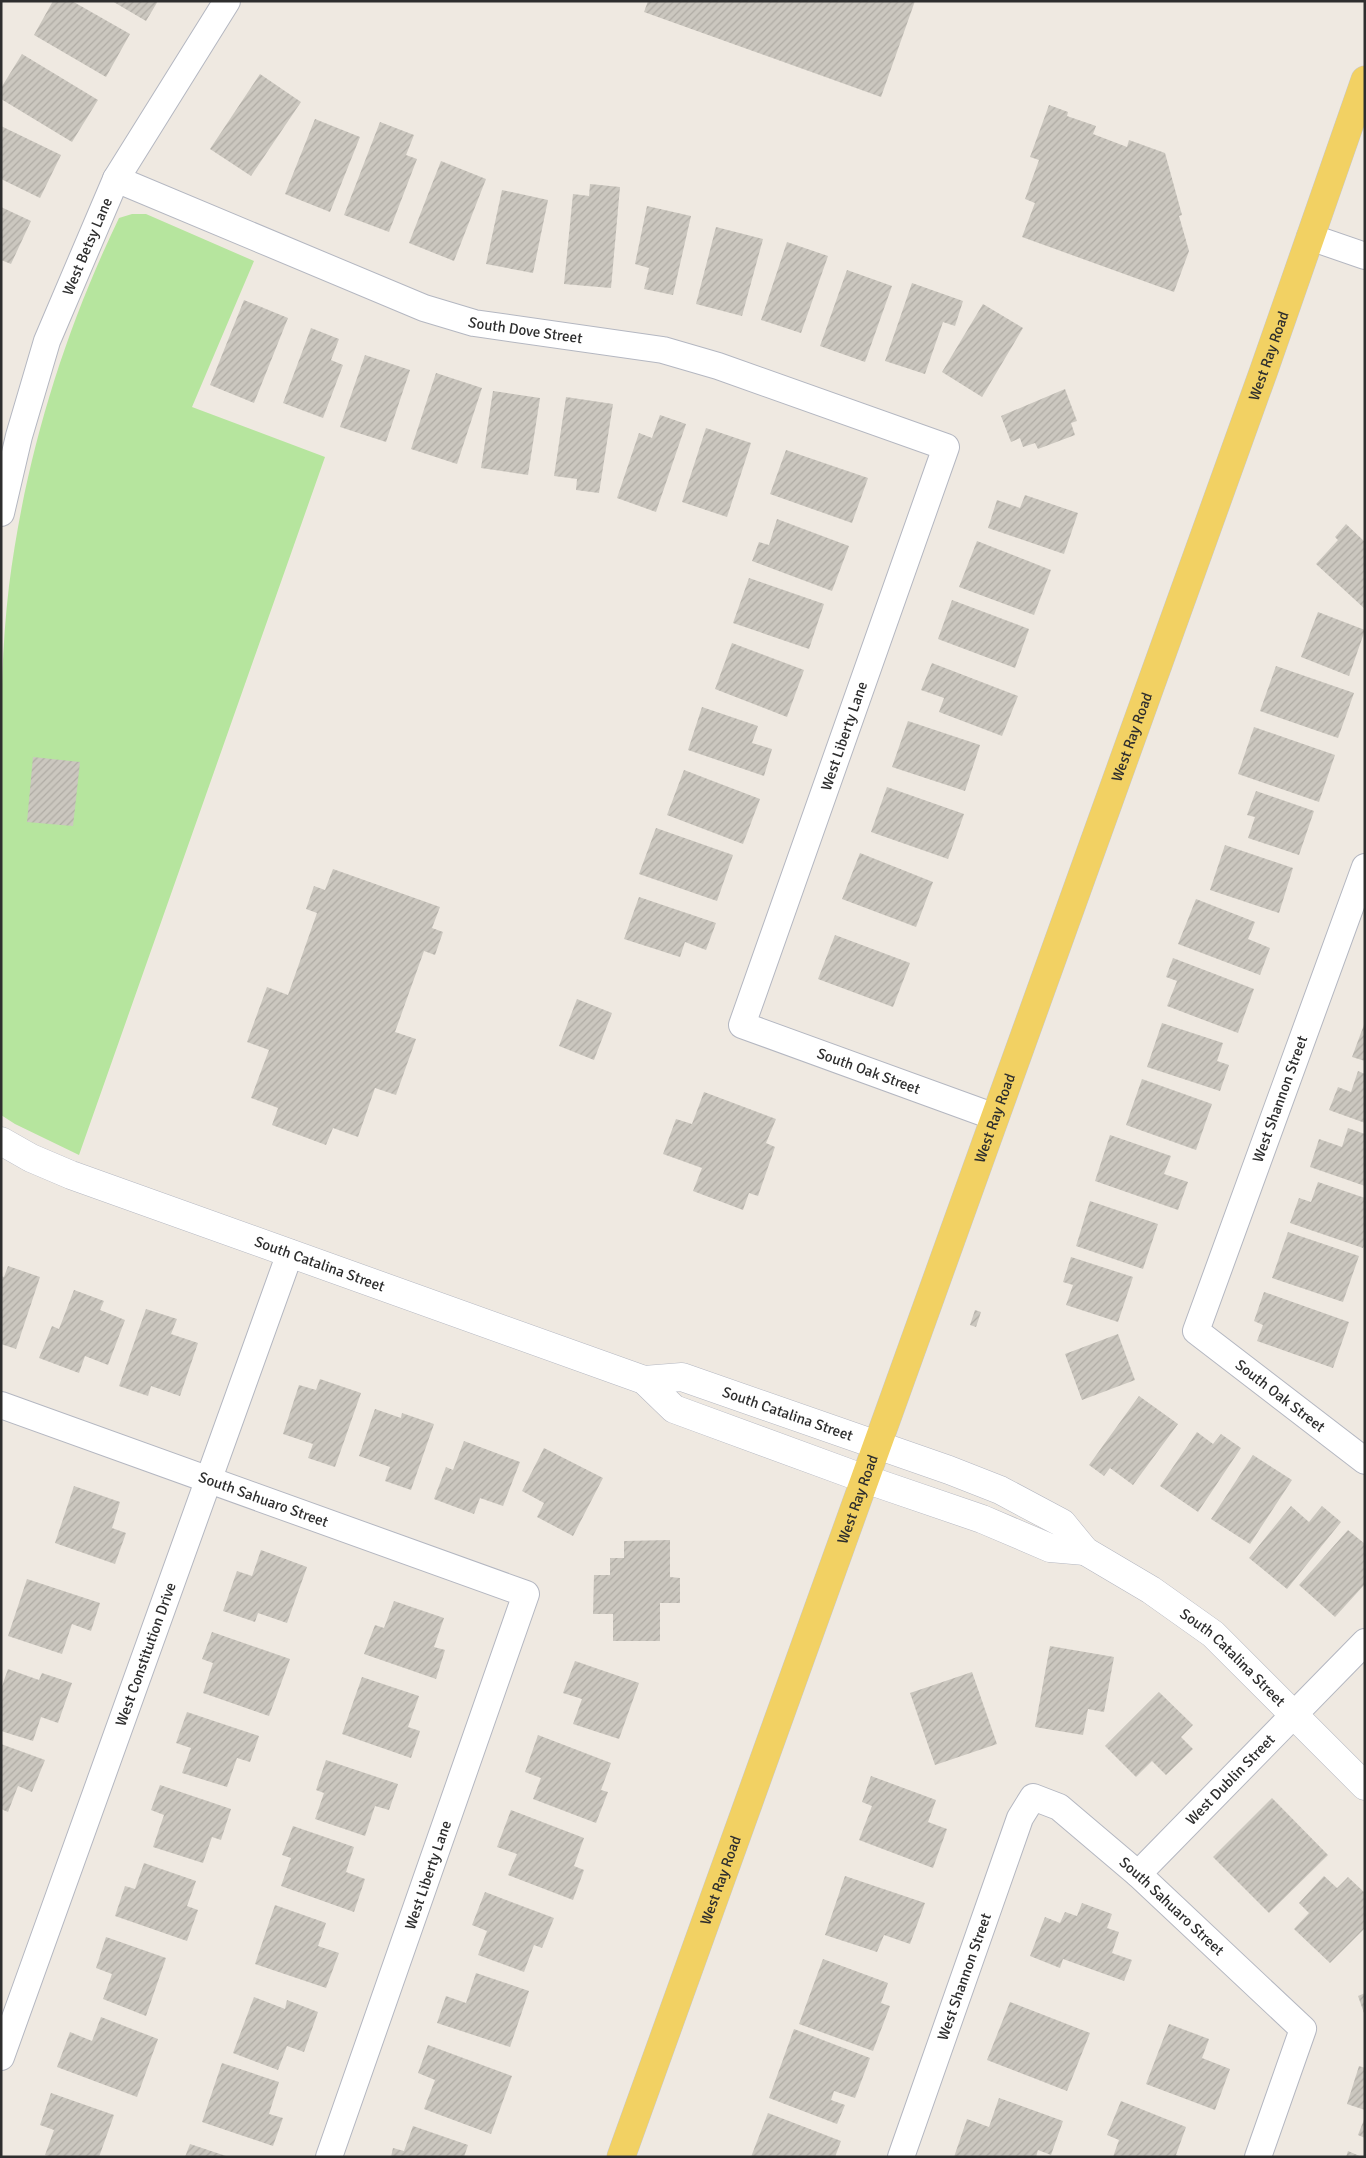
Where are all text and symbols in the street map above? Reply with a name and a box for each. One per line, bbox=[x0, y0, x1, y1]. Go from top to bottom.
street label: West Betsy Lane bbox=[59, 195, 116, 298]
street label: West Ray Road bbox=[1245, 309, 1293, 403]
street label: South Dove Street bbox=[466, 313, 584, 347]
street label: West Liberty Lane bbox=[817, 679, 871, 793]
street label: West Ray Road bbox=[1108, 690, 1156, 784]
street label: West Shannon Street bbox=[1249, 1033, 1311, 1165]
street label: South Oak Street bbox=[815, 1044, 923, 1098]
street label: West Ray Road bbox=[970, 1071, 1019, 1165]
street label: South Catalina Street bbox=[252, 1232, 387, 1296]
street label: South Oak Street bbox=[1232, 1356, 1329, 1436]
street label: South Catalina Street bbox=[720, 1383, 855, 1445]
street label: West Ray Road bbox=[833, 1452, 882, 1546]
street label: South Sahuaro Street bbox=[196, 1468, 331, 1531]
street label: West Constitution Drive bbox=[112, 1580, 180, 1729]
street label: South Catalina Street bbox=[1177, 1604, 1289, 1710]
street label: West Dublin Street bbox=[1182, 1731, 1279, 1829]
street label: West Liberty Lane bbox=[401, 1818, 455, 1932]
street label: West Ray Road bbox=[696, 1833, 745, 1927]
street label: South Sahuaro Street bbox=[1116, 1853, 1228, 1959]
street label: West Shannon Street bbox=[934, 1911, 995, 2043]

